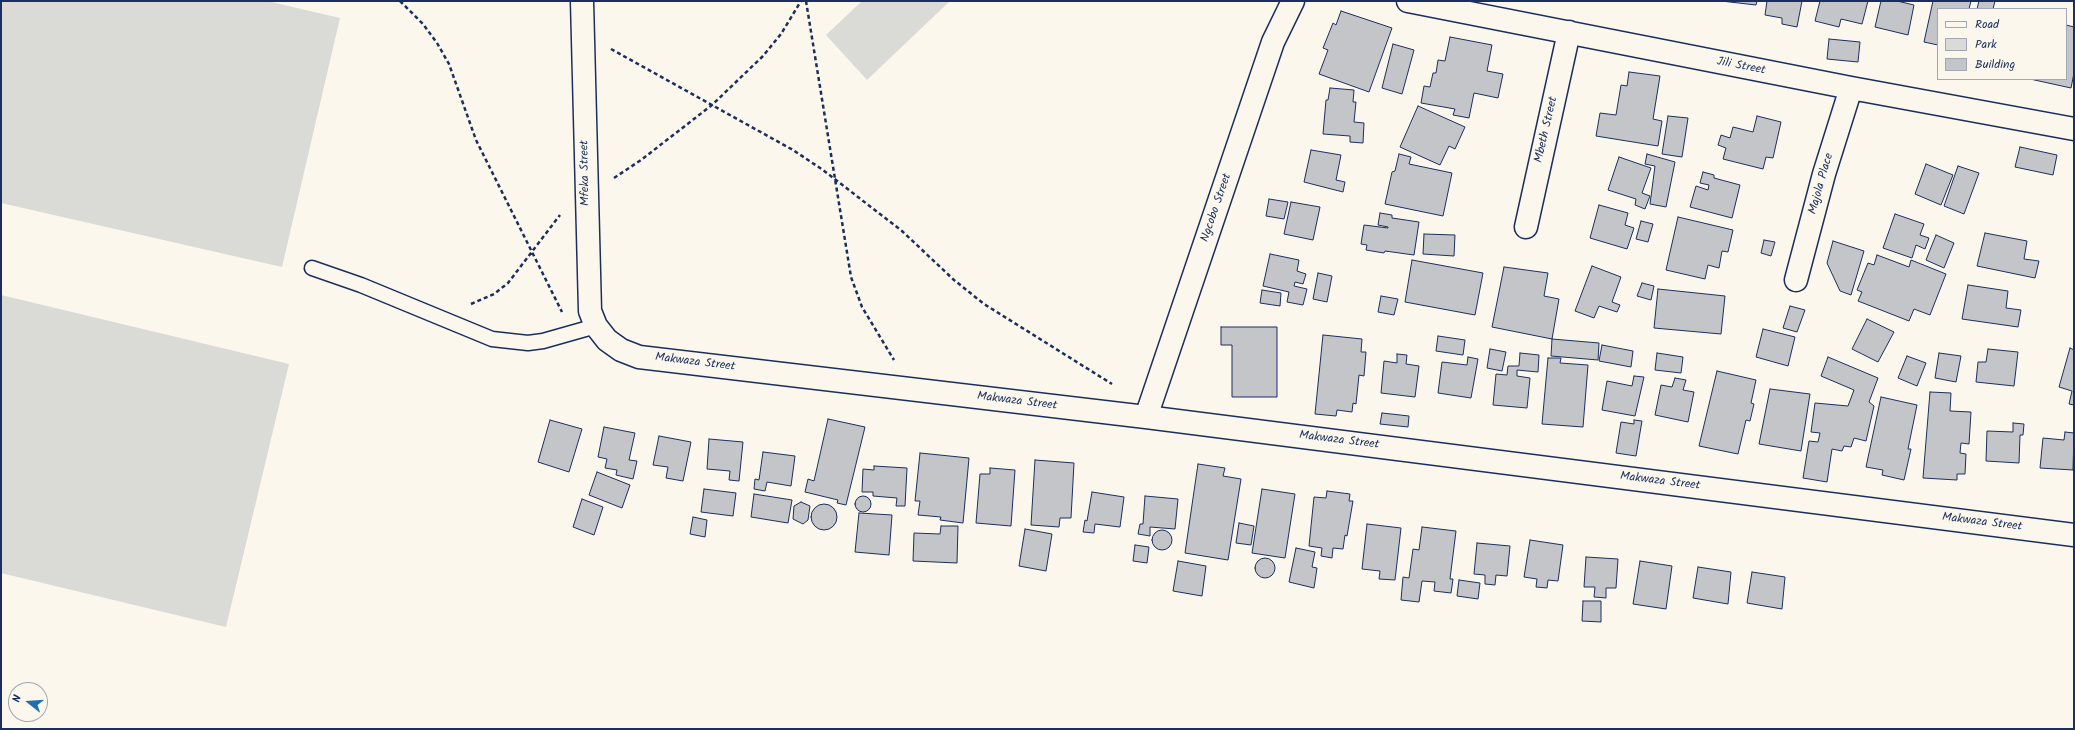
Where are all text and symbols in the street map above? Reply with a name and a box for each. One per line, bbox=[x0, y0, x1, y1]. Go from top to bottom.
legend bbox=[1937, 8, 2067, 80]
text: Road bbox=[1975, 15, 1999, 34]
text: Park bbox=[1975, 35, 1997, 54]
street label: Jili Street bbox=[1715, 55, 1767, 79]
text: Building bbox=[1975, 55, 2015, 74]
street label: Mbeth Street bbox=[1532, 96, 1562, 164]
street label: Mfeka Street bbox=[578, 140, 594, 206]
street label: Majola Place bbox=[1806, 152, 1838, 216]
street label: Ngcobo Street bbox=[1199, 172, 1235, 244]
street label: Makwaza Street bbox=[654, 351, 736, 375]
street label: Makwaza Street bbox=[976, 390, 1058, 414]
street label: Makwaza Street bbox=[1298, 429, 1380, 453]
street label: Makwaza Street bbox=[1619, 470, 1701, 494]
street label: Makwaza Street bbox=[1941, 511, 2023, 535]
north arrow bbox=[8, 682, 48, 722]
text: N bbox=[8, 693, 27, 705]

